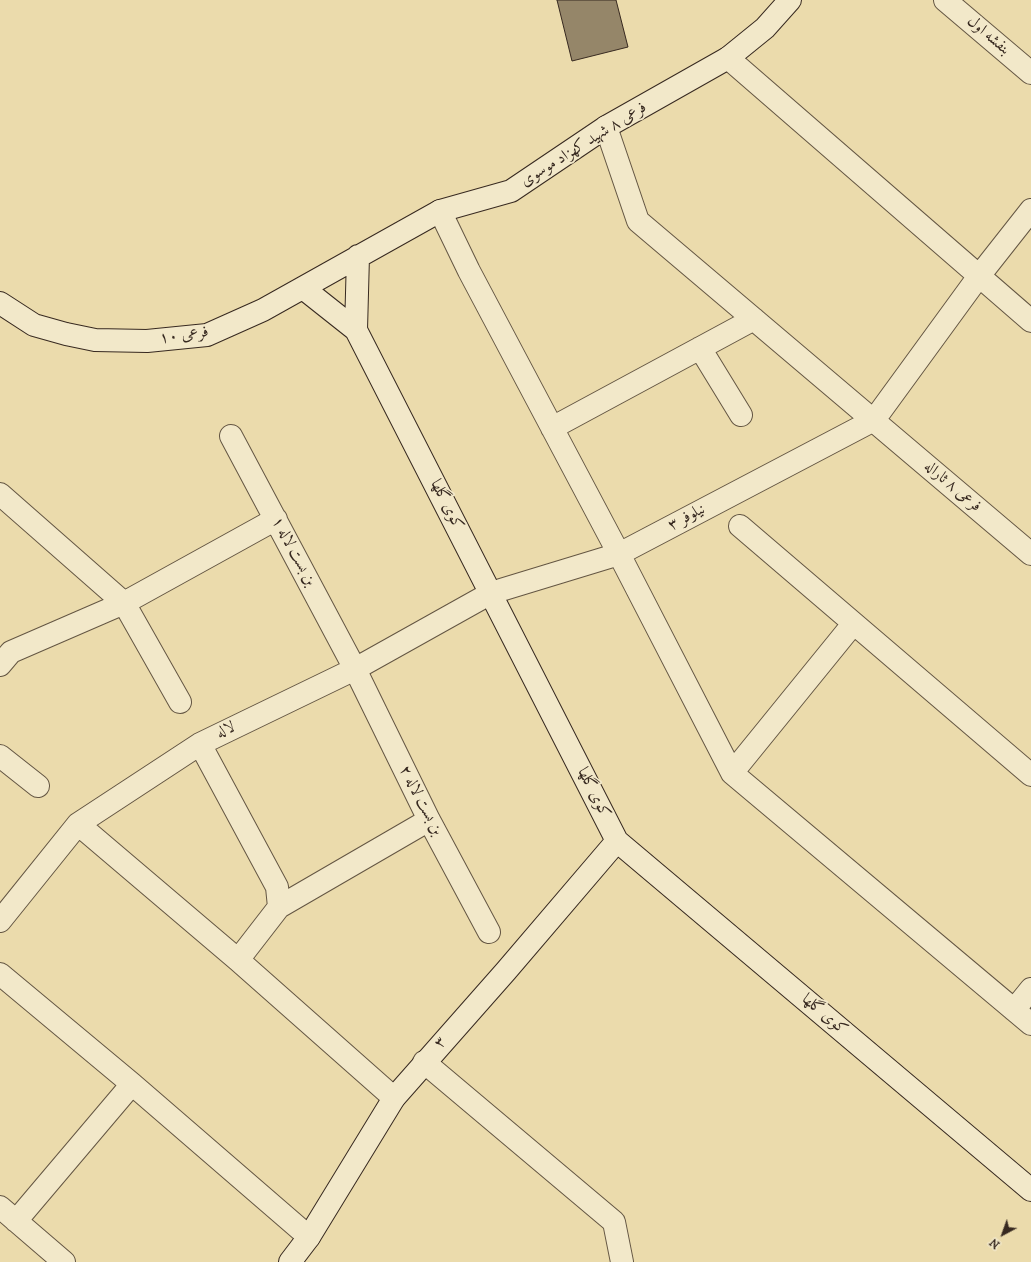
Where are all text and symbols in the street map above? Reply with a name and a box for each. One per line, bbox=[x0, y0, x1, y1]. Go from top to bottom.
street label: بنفشه اول bbox=[962, 12, 1014, 60]
street label: فرعی ۸ شهید کهزاد موسوی bbox=[517, 98, 651, 192]
street label: فرعی ۱۰ bbox=[158, 323, 210, 349]
street label: فرعی ۸ ثاراله bbox=[919, 458, 985, 516]
street label: کوی گلها bbox=[425, 477, 467, 533]
street label: نیلوفر ۳ bbox=[665, 500, 709, 536]
street label: بن بست لاله ۱ bbox=[267, 514, 319, 590]
street label: لاله bbox=[213, 718, 239, 744]
street label: بن بست لاله ۲ bbox=[394, 763, 446, 839]
street label: کوی گلها bbox=[572, 765, 614, 821]
street label: کوی گلها bbox=[797, 990, 851, 1040]
street label: ۳ bbox=[431, 1033, 451, 1053]
north arrow bbox=[983, 1214, 1023, 1254]
text: N bbox=[987, 1235, 1003, 1251]

